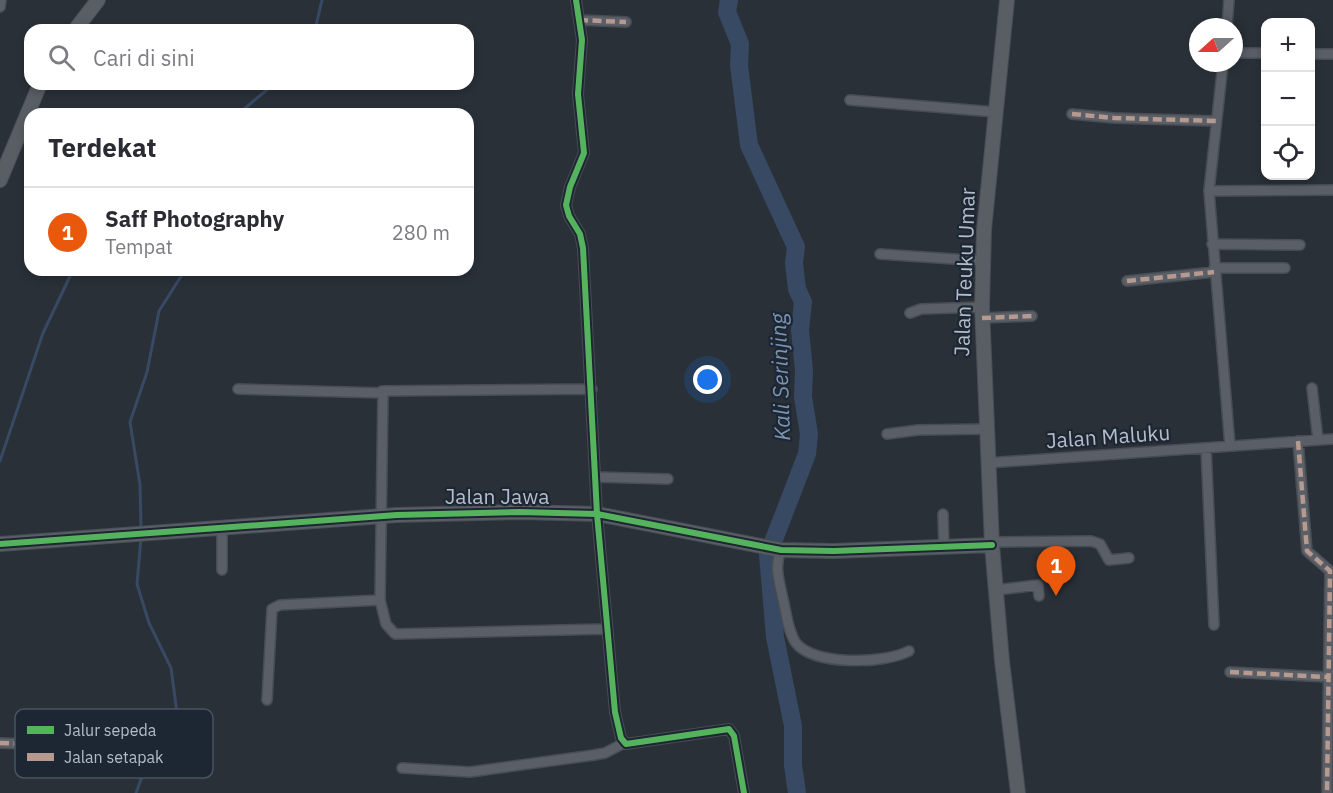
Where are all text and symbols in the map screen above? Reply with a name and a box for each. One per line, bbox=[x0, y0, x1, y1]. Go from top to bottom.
north arrow bbox=[1189, 18, 1243, 72]
map controls bbox=[1261, 18, 1315, 180]
button: + bbox=[1261, 18, 1315, 72]
search box bbox=[24, 24, 474, 90]
icon: search bbox=[45, 41, 78, 74]
text: Cari di sini bbox=[93, 43, 195, 72]
button: − bbox=[1261, 72, 1315, 126]
button: locate bbox=[1261, 126, 1315, 180]
text: Terdekat bbox=[48, 130, 157, 164]
street label: Jalan Teuku Umar bbox=[947, 187, 981, 357]
text: Saff Photography bbox=[105, 204, 284, 233]
text: 1 bbox=[62, 219, 74, 246]
text: 280 m bbox=[392, 219, 450, 246]
text: Tempat bbox=[105, 233, 173, 260]
water label: Kali Serinjing bbox=[763, 312, 796, 441]
your location bbox=[693, 365, 722, 394]
street label: Jalan Maluku bbox=[1045, 418, 1171, 454]
street label: Jalan Jawa bbox=[445, 482, 549, 510]
pin: 1 bbox=[1036, 546, 1076, 596]
legend bbox=[15, 709, 213, 778]
text: Jalur sepeda bbox=[64, 720, 157, 740]
text: Jalan setapak bbox=[64, 747, 164, 767]

